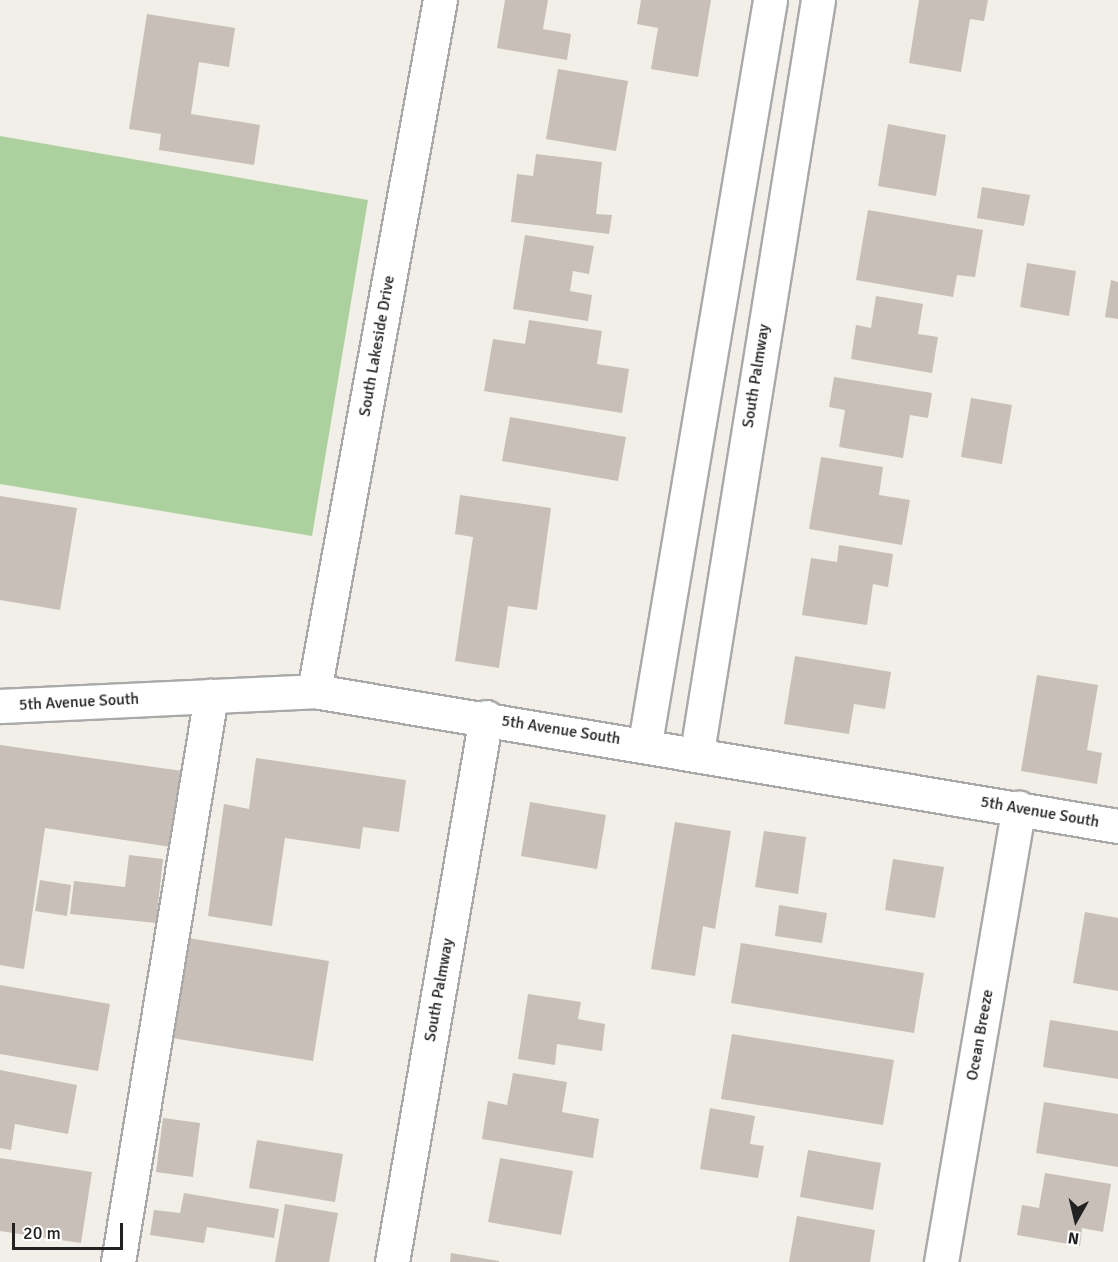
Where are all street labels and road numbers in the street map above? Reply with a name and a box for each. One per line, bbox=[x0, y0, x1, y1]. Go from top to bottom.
street label: South Lakeside Drive bbox=[355, 274, 399, 418]
street label: South Palmway bbox=[738, 323, 774, 429]
street label: 5th Avenue South bbox=[18, 689, 140, 715]
street label: 5th Avenue South bbox=[500, 711, 622, 749]
street label: 5th Avenue South bbox=[979, 792, 1101, 832]
street label: South Palmway bbox=[420, 937, 458, 1043]
street label: Ocean Breeze bbox=[963, 988, 997, 1082]

